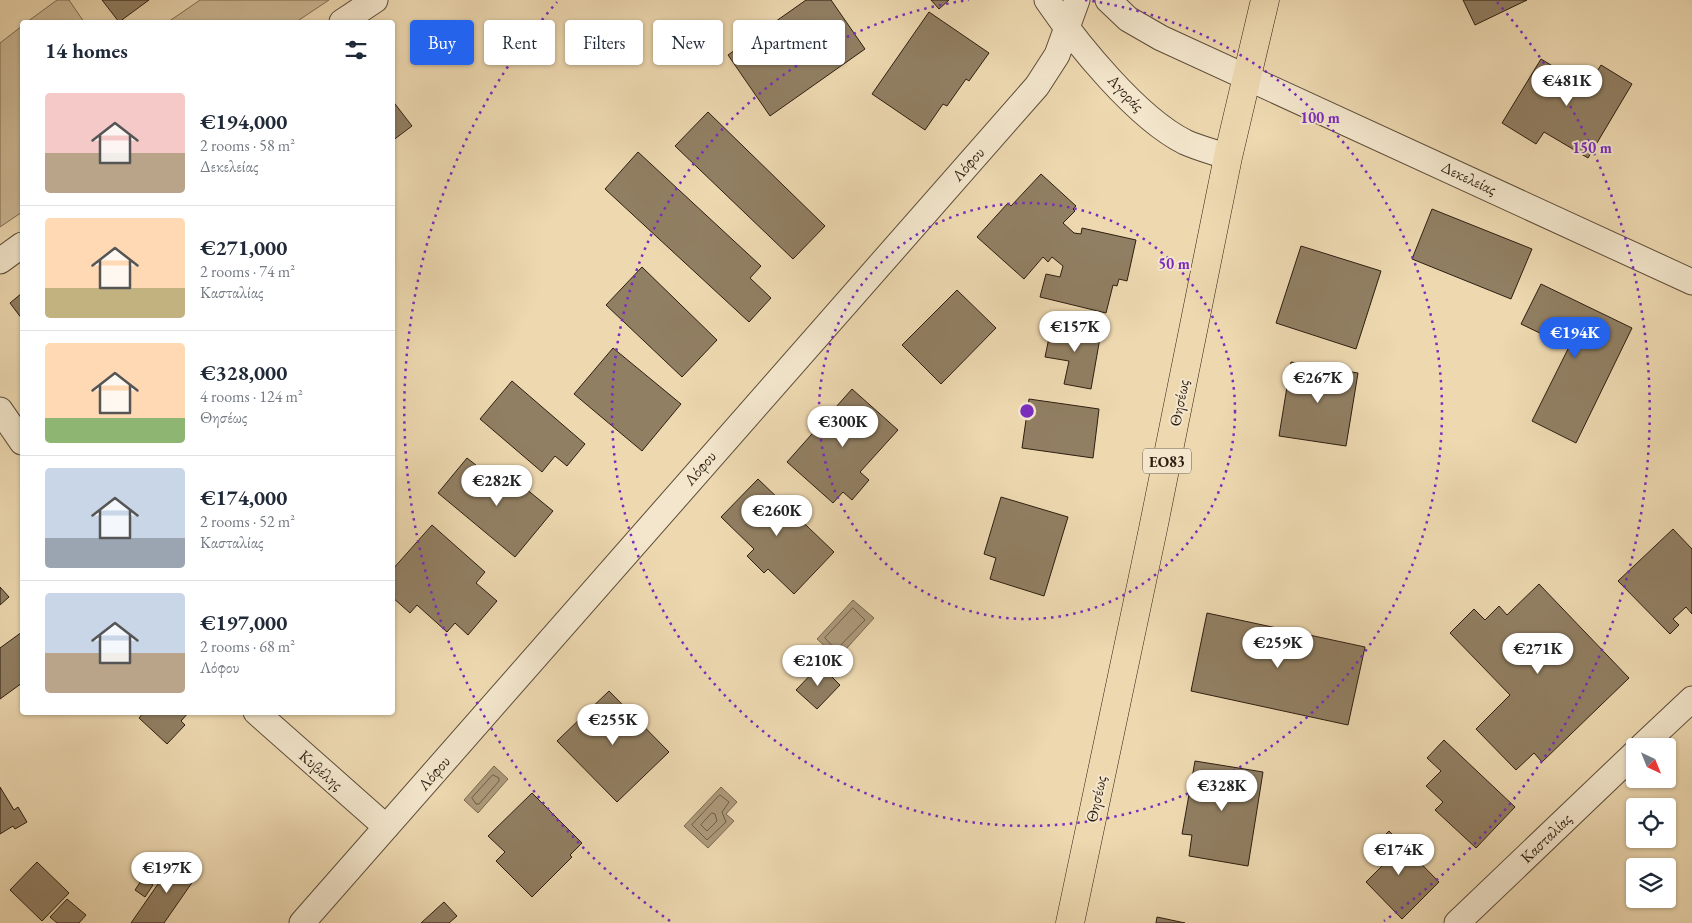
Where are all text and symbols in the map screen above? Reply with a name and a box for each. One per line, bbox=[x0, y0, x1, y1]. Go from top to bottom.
chip: Buy bbox=[410, 20, 474, 65]
chip: Rent bbox=[484, 20, 555, 65]
chip: Filters bbox=[565, 20, 643, 65]
chip: New bbox=[653, 20, 723, 65]
chip: Apartment bbox=[733, 20, 845, 65]
icon: filters bbox=[342, 36, 370, 64]
text: 14 homes bbox=[45, 37, 128, 64]
pin: €481K bbox=[1532, 64, 1602, 107]
street label: Αγοράς bbox=[1102, 69, 1149, 116]
text: €481K bbox=[1542, 70, 1592, 91]
text: €194,000 bbox=[200, 108, 287, 135]
text: 100 m bbox=[1300, 108, 1340, 127]
icon: home bbox=[85, 113, 145, 173]
text: 2 rooms · 58 m² bbox=[200, 135, 295, 156]
text: 150 m bbox=[1572, 138, 1612, 157]
street label: Λόφου bbox=[946, 142, 989, 186]
text: Δεκελείας bbox=[200, 156, 258, 177]
street label: Δεκελείας bbox=[1438, 156, 1500, 200]
text: €271,000 bbox=[200, 234, 287, 261]
icon: home bbox=[85, 238, 145, 298]
text: 50 m bbox=[1158, 254, 1190, 273]
text: 2 rooms · 74 m² bbox=[200, 261, 295, 282]
text: Κασταλίας bbox=[200, 282, 264, 303]
pin: €157K bbox=[1040, 310, 1110, 353]
text: €157K bbox=[1050, 316, 1100, 337]
pin: €194K bbox=[1540, 316, 1610, 359]
text: €194K bbox=[1550, 322, 1600, 343]
text: €328,000 bbox=[200, 359, 287, 386]
pin: €267K bbox=[1283, 362, 1353, 404]
icon: home bbox=[85, 363, 145, 423]
text: €267K bbox=[1293, 367, 1343, 388]
street label: Θησέως bbox=[1164, 377, 1194, 428]
text: 4 rooms · 124 m² bbox=[200, 386, 303, 407]
centre of rings bbox=[1018, 402, 1036, 420]
pin: €300K bbox=[808, 406, 878, 448]
text: Θησέως bbox=[200, 407, 247, 428]
text: €300K bbox=[818, 411, 868, 432]
street label: Λόφου bbox=[678, 446, 721, 491]
road number: ΕΟ83 bbox=[1143, 448, 1191, 474]
pin: €282K bbox=[462, 464, 532, 507]
text: €282K bbox=[472, 470, 522, 491]
text: €174,000 bbox=[200, 484, 287, 511]
icon: home bbox=[85, 488, 145, 548]
pin: €260K bbox=[742, 494, 812, 537]
text: €260K bbox=[752, 500, 802, 521]
text: 2 rooms · 52 m² bbox=[200, 511, 295, 532]
text: Κασταλίας bbox=[200, 532, 264, 553]
text: €197,000 bbox=[200, 609, 287, 636]
icon: home bbox=[85, 613, 145, 673]
pin: €259K bbox=[1243, 626, 1313, 669]
text: €259K bbox=[1253, 632, 1303, 653]
pin: €271K bbox=[1503, 632, 1573, 675]
text: 2 rooms · 68 m² bbox=[200, 636, 295, 657]
text: €271K bbox=[1513, 638, 1563, 659]
pin: €210K bbox=[783, 644, 853, 687]
text: €210K bbox=[793, 650, 843, 671]
text: Λόφου bbox=[200, 657, 239, 678]
pin: €255K bbox=[578, 704, 648, 746]
text: €255K bbox=[588, 709, 638, 730]
north arrow bbox=[1626, 738, 1676, 788]
map controls bbox=[1626, 738, 1676, 908]
street label: Κυβέλης bbox=[295, 745, 348, 795]
street label: Λόφου bbox=[412, 751, 455, 796]
pin: €328K bbox=[1187, 770, 1257, 812]
street label: Θησέως bbox=[1081, 773, 1111, 824]
text: €328K bbox=[1197, 775, 1247, 796]
button: locate bbox=[1626, 798, 1676, 848]
street label: Κασταλίας bbox=[1516, 808, 1577, 868]
pin: €174K bbox=[1364, 834, 1434, 876]
text: €174K bbox=[1374, 839, 1424, 860]
pin: €197K bbox=[132, 852, 202, 894]
text: €197K bbox=[142, 857, 192, 878]
button: layers bbox=[1626, 858, 1676, 908]

